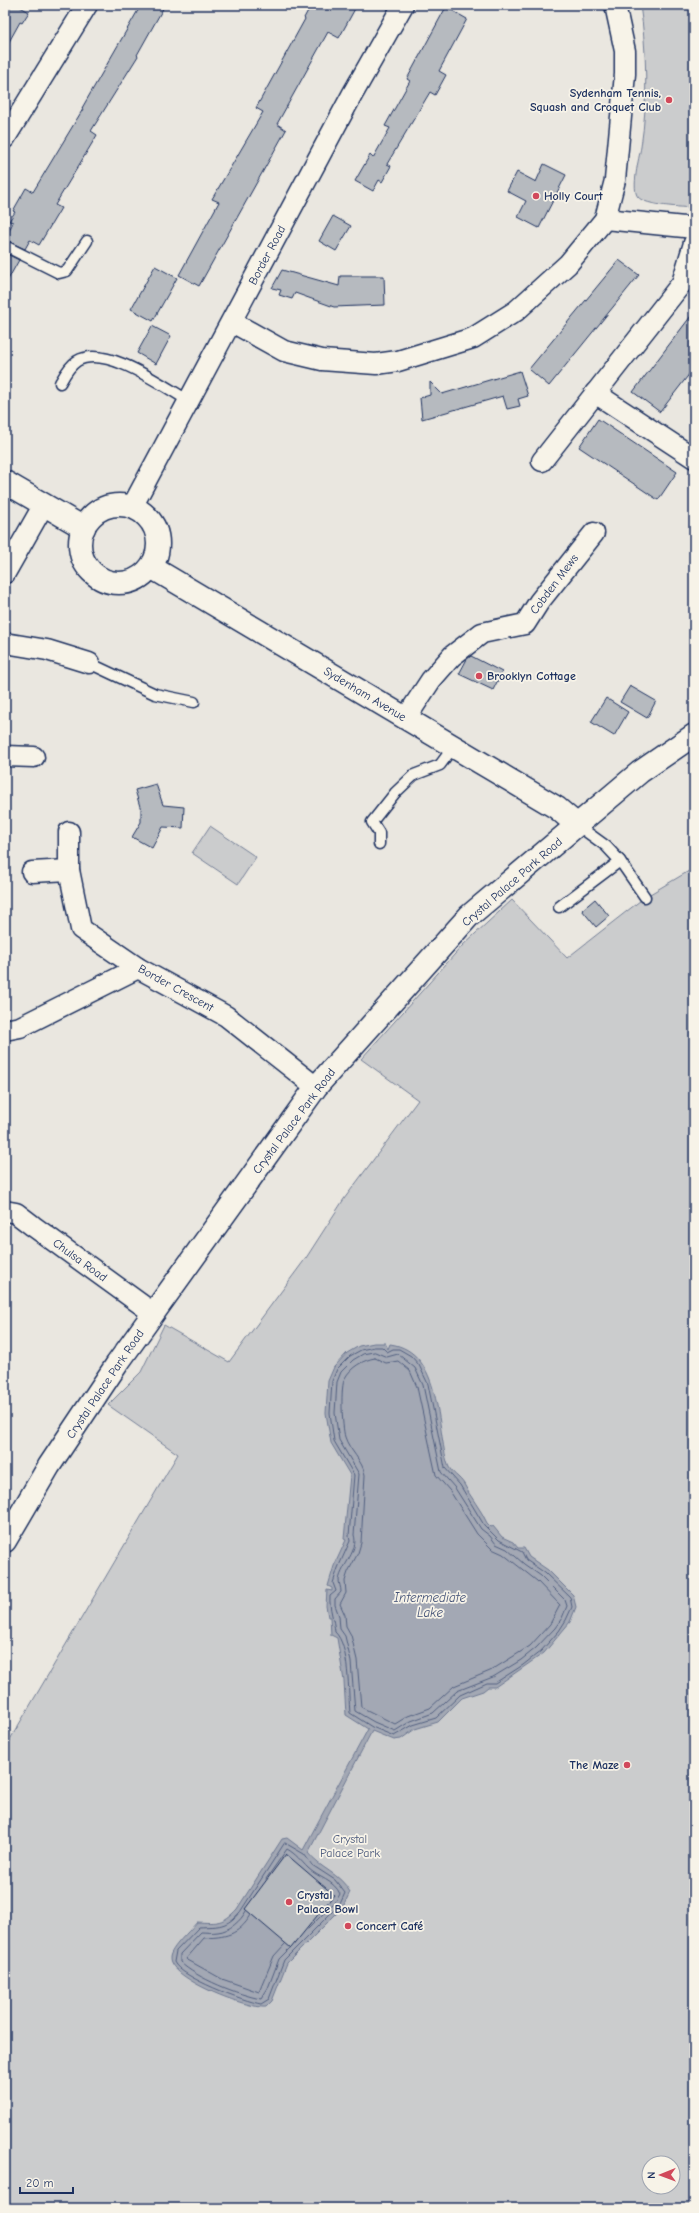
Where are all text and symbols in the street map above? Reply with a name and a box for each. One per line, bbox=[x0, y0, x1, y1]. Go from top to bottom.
place label: Sydenham Tennis, Squash and Croquet Club bbox=[530, 86, 661, 114]
marker: Sydenham Tennis, Squash and Croquet Club bbox=[664, 95, 674, 105]
place label: Holly Court bbox=[544, 189, 604, 203]
marker: Holly Court bbox=[531, 191, 541, 201]
street label: Border Road bbox=[246, 223, 288, 287]
street label: Cobden Mews bbox=[527, 551, 581, 617]
street label: Sydenham Avenue bbox=[321, 664, 409, 724]
place label: Brooklyn Cottage bbox=[487, 669, 576, 683]
marker: Brooklyn Cottage bbox=[474, 671, 484, 681]
street label: Crystal Palace Park Road bbox=[459, 835, 565, 929]
street label: Border Crescent bbox=[136, 961, 217, 1015]
street label: Crystal Palace Park Road bbox=[250, 1066, 338, 1176]
street label: Chulsa Road bbox=[50, 1236, 110, 1284]
street label: Crystal Palace Park Road bbox=[63, 1327, 147, 1441]
water label: Intermediate Lake bbox=[393, 1590, 466, 1620]
place label: The Maze bbox=[570, 1758, 619, 1772]
marker: The Maze bbox=[622, 1760, 632, 1770]
park label: Crystal Palace Park bbox=[320, 1832, 380, 1860]
place label: Crystal Palace Bowl bbox=[297, 1888, 358, 1916]
marker: Crystal Palace Bowl bbox=[284, 1897, 294, 1907]
place label: Concert Café bbox=[356, 1919, 423, 1933]
marker: Concert Café bbox=[343, 1921, 353, 1931]
north arrow bbox=[641, 2155, 681, 2195]
scale bar bbox=[20, 2169, 73, 2195]
text: N bbox=[645, 2171, 658, 2179]
text: 20 m bbox=[26, 2176, 54, 2190]

